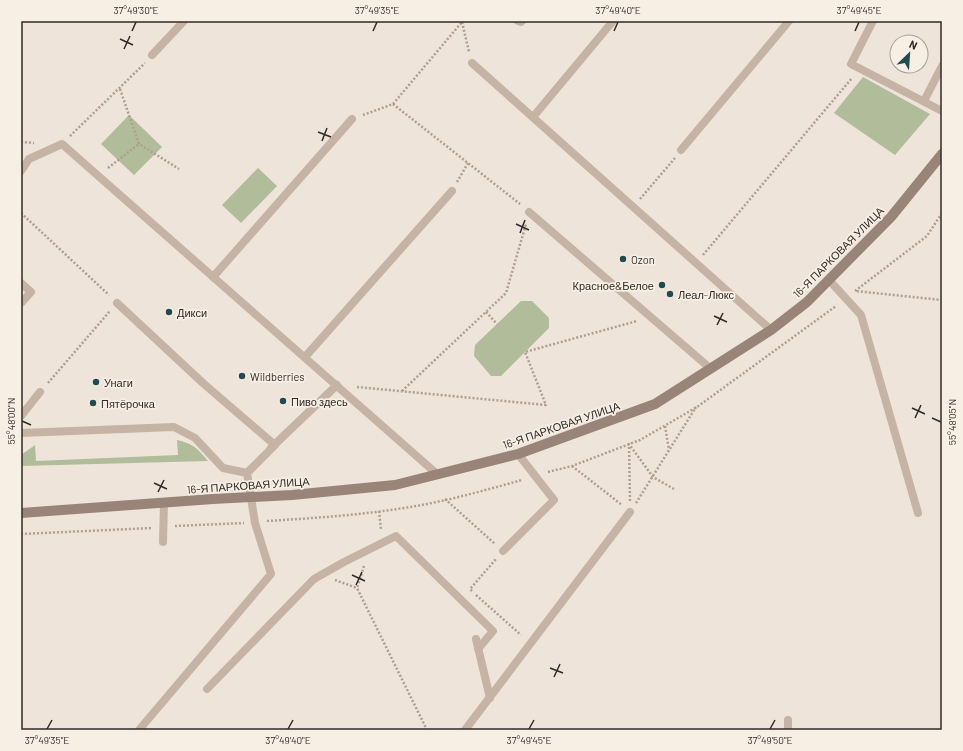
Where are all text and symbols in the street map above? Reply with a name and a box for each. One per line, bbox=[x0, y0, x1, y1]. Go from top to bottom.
text: 37°49'30"E bbox=[113, 4, 159, 16]
text: 37°49'35"E bbox=[355, 4, 399, 16]
text: 37°49'40"E bbox=[595, 4, 641, 16]
text: 37°49'45"E bbox=[837, 4, 881, 16]
north arrow bbox=[889, 34, 929, 74]
text: N bbox=[907, 37, 920, 52]
street label: 16-Я ПАРКОВАЯ УЛИЦА bbox=[790, 203, 887, 300]
place label: Ozon bbox=[631, 253, 655, 266]
marker: Ozon bbox=[618, 254, 628, 264]
place label: Красное&Белое bbox=[573, 279, 654, 292]
marker: Красное&Белое bbox=[657, 280, 667, 290]
place label: Леал-Люкс bbox=[678, 288, 735, 301]
marker: Леал-Люкс bbox=[665, 289, 675, 299]
place label: Дикси bbox=[177, 306, 207, 319]
marker: Дикси bbox=[164, 307, 174, 317]
place label: Wildberries bbox=[250, 370, 305, 383]
marker: Wildberries bbox=[237, 371, 247, 381]
place label: Унаги bbox=[104, 376, 133, 389]
marker: Унаги bbox=[91, 377, 101, 387]
place label: Пиво здесь bbox=[291, 395, 348, 408]
marker: Пиво здесь bbox=[278, 396, 288, 406]
place label: Пятёрочка bbox=[101, 397, 156, 410]
text: 55°48'00"N bbox=[5, 398, 17, 444]
marker: Пятёрочка bbox=[88, 398, 98, 408]
street label: 16-Я ПАРКОВАЯ УЛИЦА bbox=[501, 399, 622, 451]
text: 55°48'05"N bbox=[946, 399, 958, 445]
street label: 16-Я ПАРКОВАЯ УЛИЦА bbox=[186, 474, 311, 496]
text: 37°49'35"E bbox=[25, 734, 69, 746]
text: 37°49'40"E bbox=[265, 734, 311, 746]
text: 37°49'45"E bbox=[507, 734, 551, 746]
text: 37°49'50"E bbox=[747, 734, 793, 746]

